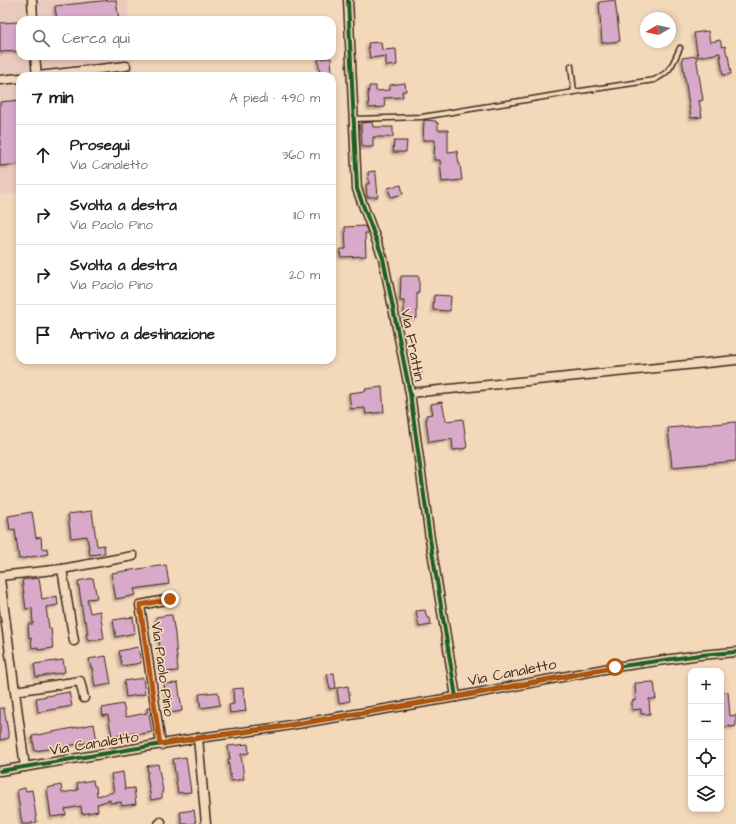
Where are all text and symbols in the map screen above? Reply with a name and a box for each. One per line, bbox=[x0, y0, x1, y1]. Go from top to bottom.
north arrow bbox=[640, 12, 676, 48]
search box bbox=[16, 16, 336, 60]
icon: search bbox=[30, 27, 52, 49]
text: Cerca qui bbox=[62, 28, 130, 49]
text: 7 min bbox=[32, 86, 74, 110]
text: A piedi · 490 m bbox=[230, 89, 320, 107]
text: Prosegui bbox=[70, 135, 130, 156]
icon: ahead bbox=[32, 144, 54, 166]
text: 360 m bbox=[282, 146, 320, 164]
text: Via Canaletto bbox=[70, 156, 148, 174]
text: Svolta a destra bbox=[70, 195, 177, 216]
icon: right bbox=[32, 204, 54, 226]
text: 110 m bbox=[293, 206, 320, 224]
text: Via Paolo Pino bbox=[70, 216, 153, 234]
text: Svolta a destra bbox=[70, 255, 177, 276]
icon: right bbox=[32, 264, 54, 286]
text: 20 m bbox=[289, 266, 320, 284]
text: Via Paolo Pino bbox=[70, 276, 153, 294]
street label: Via Frattin bbox=[395, 307, 430, 384]
icon: arrive bbox=[32, 324, 54, 346]
text: Arrivo a destinazione bbox=[70, 324, 215, 345]
route end bbox=[161, 590, 179, 608]
street label: Via Paolo Pino bbox=[145, 620, 180, 718]
street label: Via Canaletto bbox=[466, 654, 559, 691]
route start bbox=[606, 658, 624, 676]
map controls bbox=[688, 668, 724, 812]
button: + bbox=[688, 668, 724, 704]
button: − bbox=[688, 704, 724, 740]
street label: Via Canaletto bbox=[48, 726, 141, 761]
button: locate bbox=[688, 740, 724, 776]
button: layers bbox=[688, 776, 724, 812]

